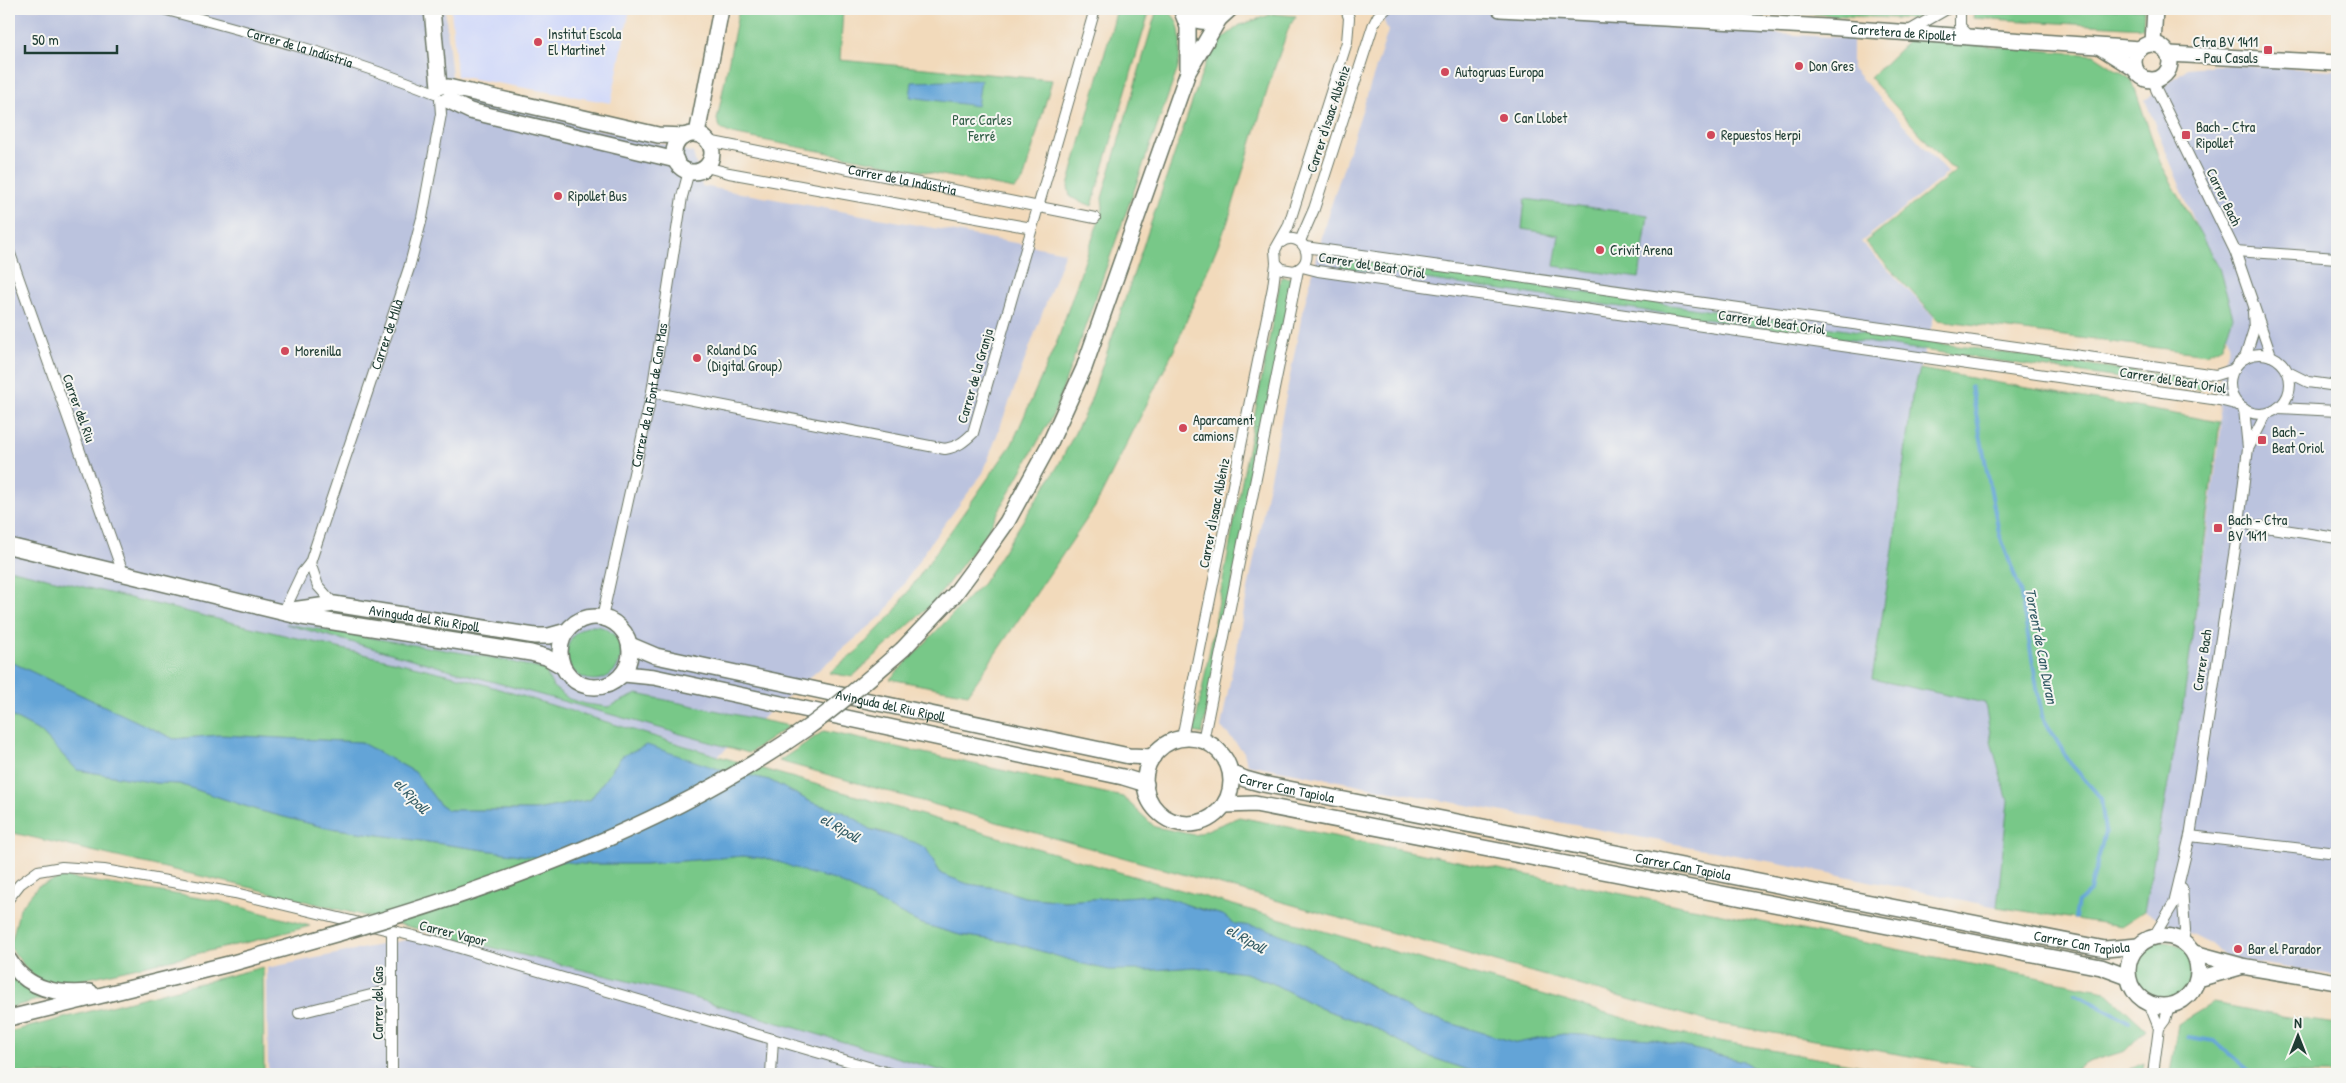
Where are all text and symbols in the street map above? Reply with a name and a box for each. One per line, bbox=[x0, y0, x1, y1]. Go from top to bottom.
street label: Carretera de Ripollet bbox=[1850, 19, 1957, 45]
scale bar bbox=[25, 22, 118, 54]
street label: Carrer de la Indústria bbox=[245, 22, 356, 72]
place label: Institut Escola El Martinet bbox=[548, 24, 622, 59]
text: 50 m bbox=[32, 29, 59, 50]
place label: Ctra BV 1411 - Pau Casals bbox=[2193, 32, 2258, 67]
marker: Institut Escola El Martinet bbox=[532, 36, 544, 48]
marker: Ctra BV 1411 - Pau Casals bbox=[2262, 44, 2274, 56]
place label: Don Gres bbox=[1809, 56, 1854, 75]
marker: Don Gres bbox=[1793, 60, 1805, 72]
place label: Autogruas Europa bbox=[1455, 62, 1544, 82]
street label: Carrer d'Isaac Albéniz bbox=[1301, 63, 1354, 175]
marker: Autogruas Europa bbox=[1439, 66, 1451, 78]
place label: Can Llobet bbox=[1514, 108, 1568, 127]
park label: Parc Carles Ferré bbox=[952, 110, 1012, 145]
marker: Can Llobet bbox=[1498, 112, 1510, 124]
place label: Bach - Ctra Ripollet bbox=[2196, 117, 2256, 153]
place label: Repuestos Herpi bbox=[1721, 125, 1801, 145]
marker: Repuestos Herpi bbox=[1705, 129, 1717, 141]
marker: Bach - Ctra Ripollet bbox=[2180, 129, 2192, 141]
street label: Carrer de la Indústria bbox=[847, 159, 959, 199]
street label: Carrer Bach bbox=[2202, 165, 2247, 229]
place label: Ripollet Bus bbox=[568, 186, 627, 206]
marker: Ripollet Bus bbox=[552, 190, 564, 202]
place label: Crivit Arena bbox=[1610, 240, 1673, 259]
marker: Crivit Arena bbox=[1594, 244, 1606, 256]
street label: Carrer del Beat Oriol bbox=[1317, 247, 1427, 282]
street label: Carrer de Milà bbox=[366, 296, 407, 372]
street label: Carrer del Beat Oriol bbox=[1717, 305, 1827, 338]
street label: Carrer de la Font de Can Mas bbox=[626, 322, 672, 469]
street label: Carrer de la Granja bbox=[952, 326, 998, 426]
place label: Roland DG (Digital Group) bbox=[707, 340, 783, 376]
place label: Morenilla bbox=[295, 341, 341, 360]
marker: Morenilla bbox=[279, 345, 291, 357]
marker: Roland DG (Digital Group) bbox=[691, 352, 703, 364]
street label: Carrer del Beat Oriol bbox=[2118, 362, 2228, 397]
street label: Carrer del Riu bbox=[58, 371, 101, 445]
place label: Aparcament camions bbox=[1193, 410, 1254, 445]
marker: Aparcament camions bbox=[1177, 422, 1189, 434]
place label: Bach - Beat Oriol bbox=[2272, 422, 2324, 457]
marker: Bach - Beat Oriol bbox=[2256, 434, 2268, 446]
street label: Carrer d'Isaac Albéniz bbox=[1194, 456, 1233, 569]
place label: Bach - Ctra BV 1411 bbox=[2228, 510, 2288, 545]
marker: Bach - Ctra BV 1411 bbox=[2212, 522, 2224, 534]
water label: Torrent de Can Duran bbox=[2020, 586, 2063, 707]
street label: Avinguda del Riu Ripoll bbox=[368, 600, 482, 636]
street label: Carrer Bach bbox=[2187, 628, 2216, 692]
street label: Avinguda del Riu Ripoll bbox=[834, 684, 948, 726]
street label: Carrer Can Tapiola bbox=[1236, 768, 1337, 807]
water label: el Ripoll bbox=[389, 773, 435, 819]
water label: el Ripoll bbox=[817, 808, 865, 848]
street label: Carrer Can Tapiola bbox=[1634, 847, 1733, 885]
street label: Carrer Vapor bbox=[417, 915, 489, 951]
water label: el Ripoll bbox=[1223, 919, 1271, 959]
street label: Carrer Can Tapiola bbox=[2032, 925, 2131, 959]
place label: Bar el Parador bbox=[2248, 939, 2322, 958]
marker: Bar el Parador bbox=[2232, 943, 2244, 955]
street label: Carrer del Gas bbox=[368, 966, 387, 1040]
north arrow bbox=[2274, 1010, 2324, 1060]
text: N bbox=[2294, 1013, 2302, 1032]

